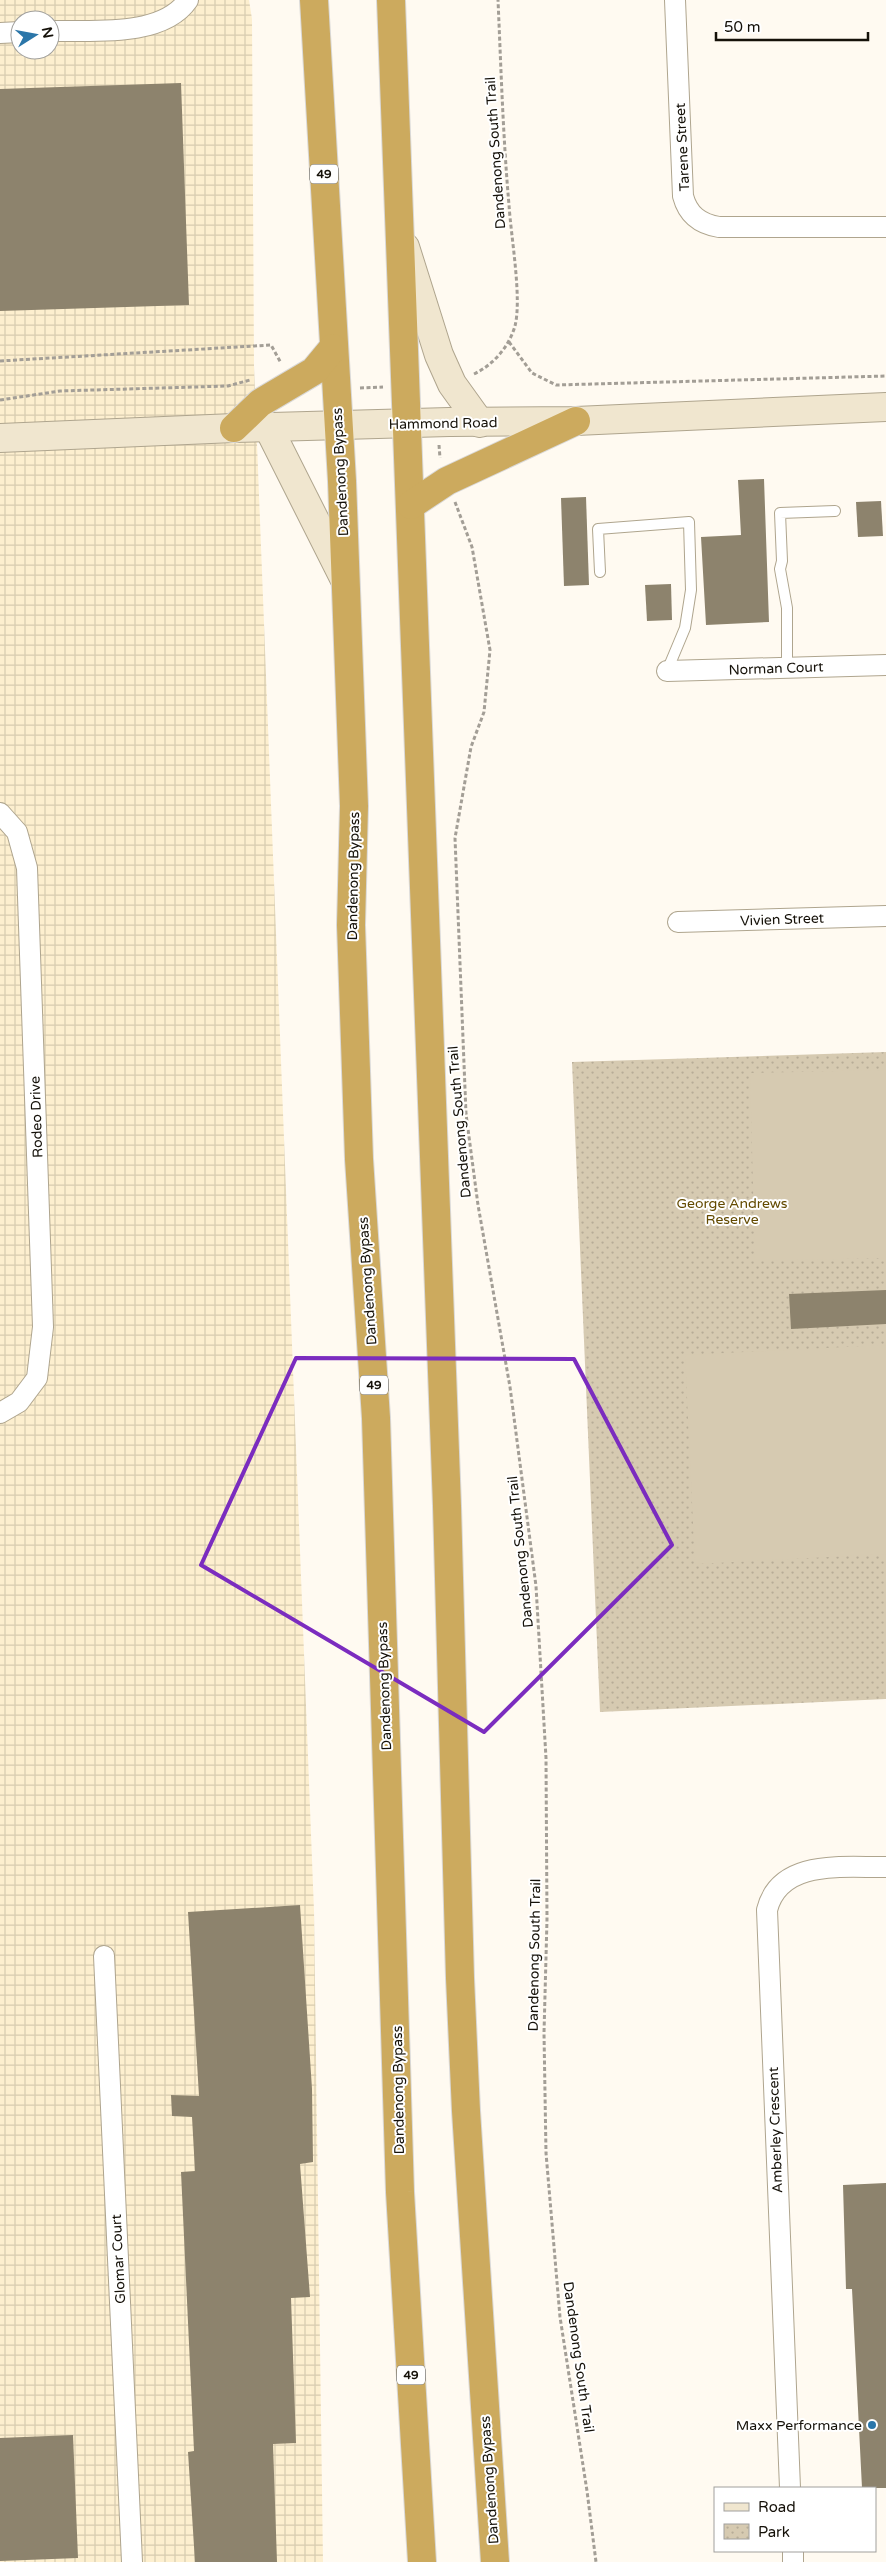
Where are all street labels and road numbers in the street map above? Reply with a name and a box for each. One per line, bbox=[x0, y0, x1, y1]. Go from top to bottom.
street label: Dandenong South Trail bbox=[482, 76, 509, 230]
street label: Tarene Street bbox=[672, 102, 693, 192]
road number: 49 bbox=[310, 164, 338, 183]
street label: Dandenong Bypass bbox=[329, 407, 352, 537]
street label: Hammond Road bbox=[388, 414, 498, 433]
street label: Norman Court bbox=[728, 658, 824, 679]
street label: Dandenong Bypass bbox=[344, 811, 363, 941]
street label: Vivien Street bbox=[740, 910, 825, 929]
street label: Dandenong South Trail bbox=[444, 1045, 475, 1199]
street label: Rodeo Drive bbox=[27, 1076, 46, 1158]
street label: Dandenong Bypass bbox=[355, 1216, 380, 1346]
road number: 49 bbox=[360, 1376, 388, 1394]
street label: Dandenong South Trail bbox=[504, 1475, 537, 1629]
street label: Dandenong Bypass bbox=[374, 1621, 395, 1751]
street label: Dandenong South Trail bbox=[525, 1879, 544, 2031]
street label: Dandenong Bypass bbox=[389, 2025, 408, 2155]
street label: Amberley Crescent bbox=[765, 2066, 786, 2193]
street label: Glomar Court bbox=[108, 2213, 129, 2304]
street label: Dandenong South Trail bbox=[559, 2280, 598, 2434]
road number: 49 bbox=[397, 2366, 425, 2384]
street label: Dandenong Bypass bbox=[477, 2415, 502, 2545]

